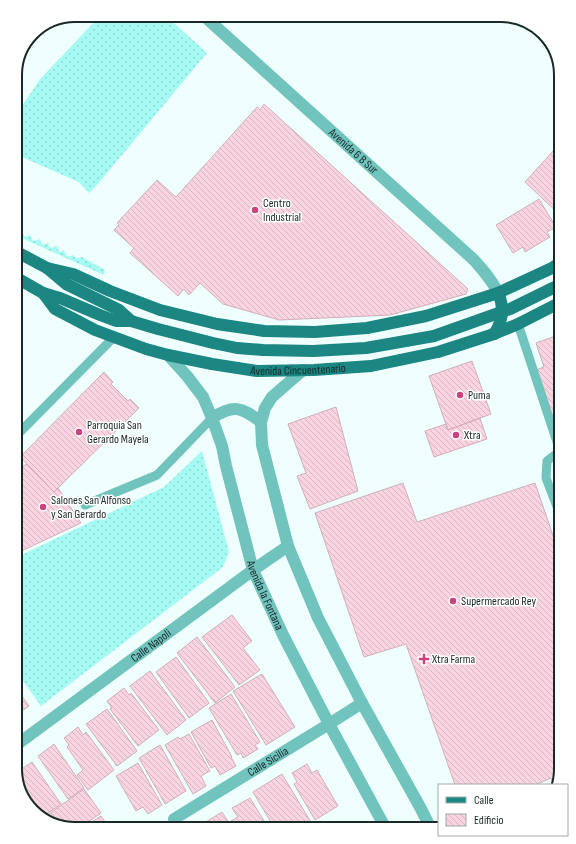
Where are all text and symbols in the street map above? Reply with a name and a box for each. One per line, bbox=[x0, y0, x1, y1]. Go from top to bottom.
street label: Avenida 6 B Sur bbox=[325, 125, 381, 178]
place label: Centro Industrial bbox=[263, 196, 301, 225]
marker: Centro Industrial bbox=[250, 205, 260, 215]
street label: Avenida Cincuentenario bbox=[248, 361, 346, 379]
place label: Puma bbox=[468, 388, 491, 403]
marker: Puma bbox=[455, 390, 465, 400]
place label: Parroquia San Gerardo Mayela bbox=[87, 418, 149, 447]
marker: Parroquia San Gerardo Mayela bbox=[74, 427, 84, 437]
place label: Xtra bbox=[463, 428, 481, 443]
marker: Xtra bbox=[451, 430, 461, 440]
place label: Salones San Alfonso y San Gerardo bbox=[51, 493, 131, 522]
marker: Salones San Alfonso y San Gerardo bbox=[38, 502, 48, 512]
street label: Avenida la Fontana bbox=[243, 558, 287, 633]
place label: Supermercado Rey bbox=[461, 594, 536, 609]
marker: Supermercado Rey bbox=[448, 596, 458, 606]
street label: Calle Napoli bbox=[128, 626, 174, 666]
place label: Xtra Farma bbox=[431, 652, 476, 667]
marker: Xtra Farma bbox=[419, 654, 429, 664]
street label: Calle Sicilia bbox=[245, 744, 292, 780]
legend bbox=[438, 784, 568, 836]
text: Calle bbox=[474, 793, 494, 808]
text: Edificio bbox=[474, 813, 503, 828]

